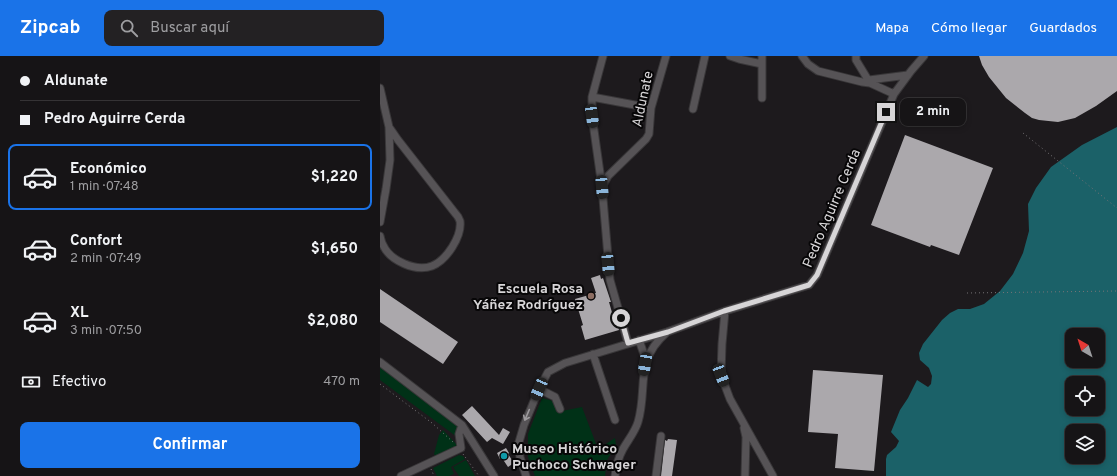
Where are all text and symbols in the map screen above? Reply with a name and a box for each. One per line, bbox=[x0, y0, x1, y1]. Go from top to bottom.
search box bbox=[104, 10, 384, 46]
text: Zipcab bbox=[20, 16, 80, 40]
icon: search bbox=[118, 17, 140, 39]
text: Buscar aquí bbox=[150, 19, 229, 38]
text: Mapa bbox=[875, 20, 909, 37]
text: Cómo llegar bbox=[931, 20, 1007, 37]
text: Guardados bbox=[1029, 20, 1097, 37]
street label: Aldunate bbox=[629, 70, 658, 129]
text: Aldunate bbox=[44, 72, 108, 91]
callout: 2 min bbox=[900, 98, 966, 126]
car bbox=[584, 103, 600, 129]
route end bbox=[877, 103, 895, 121]
text: 2 min bbox=[916, 104, 950, 120]
text: Pedro Aguirre Cerda bbox=[44, 110, 185, 129]
street label: Pedro Aguirre Cerda bbox=[800, 147, 865, 270]
icon: car bbox=[22, 159, 58, 195]
text: Económico bbox=[70, 160, 147, 179]
text: $1,220 bbox=[311, 168, 358, 187]
car bbox=[595, 175, 609, 199]
text: 1 min · 07:48 bbox=[70, 179, 139, 195]
icon: car bbox=[22, 231, 58, 267]
text: Confort bbox=[70, 232, 122, 251]
text: $1,650 bbox=[311, 240, 358, 259]
text: 2 min · 07:49 bbox=[70, 251, 142, 267]
car bbox=[601, 252, 615, 276]
place label: Escuela Rosa Yáñez Rodríguez bbox=[473, 281, 583, 314]
marker: Escuela Rosa Yáñez Rodríguez bbox=[586, 291, 596, 301]
icon: car bbox=[22, 303, 58, 339]
text: XL bbox=[70, 304, 88, 323]
route start bbox=[612, 309, 630, 327]
text: $2,080 bbox=[307, 312, 358, 331]
text: 3 min · 07:50 bbox=[70, 323, 142, 339]
north arrow bbox=[1065, 328, 1105, 368]
map controls bbox=[1065, 328, 1105, 464]
car bbox=[637, 351, 653, 377]
car bbox=[711, 362, 731, 388]
icon: cash bbox=[20, 371, 42, 393]
text: Efectivo bbox=[52, 373, 106, 392]
text: 470 m bbox=[323, 374, 360, 390]
car bbox=[529, 376, 549, 402]
button: locate bbox=[1065, 376, 1105, 416]
one-way arrow bbox=[523, 409, 531, 421]
button: Confirmar bbox=[20, 422, 360, 468]
button: layers bbox=[1065, 424, 1105, 464]
place label: Museo Histórico Puchoco Schwager bbox=[512, 441, 636, 474]
marker: Museo Histórico Puchoco Schwager bbox=[499, 451, 509, 461]

